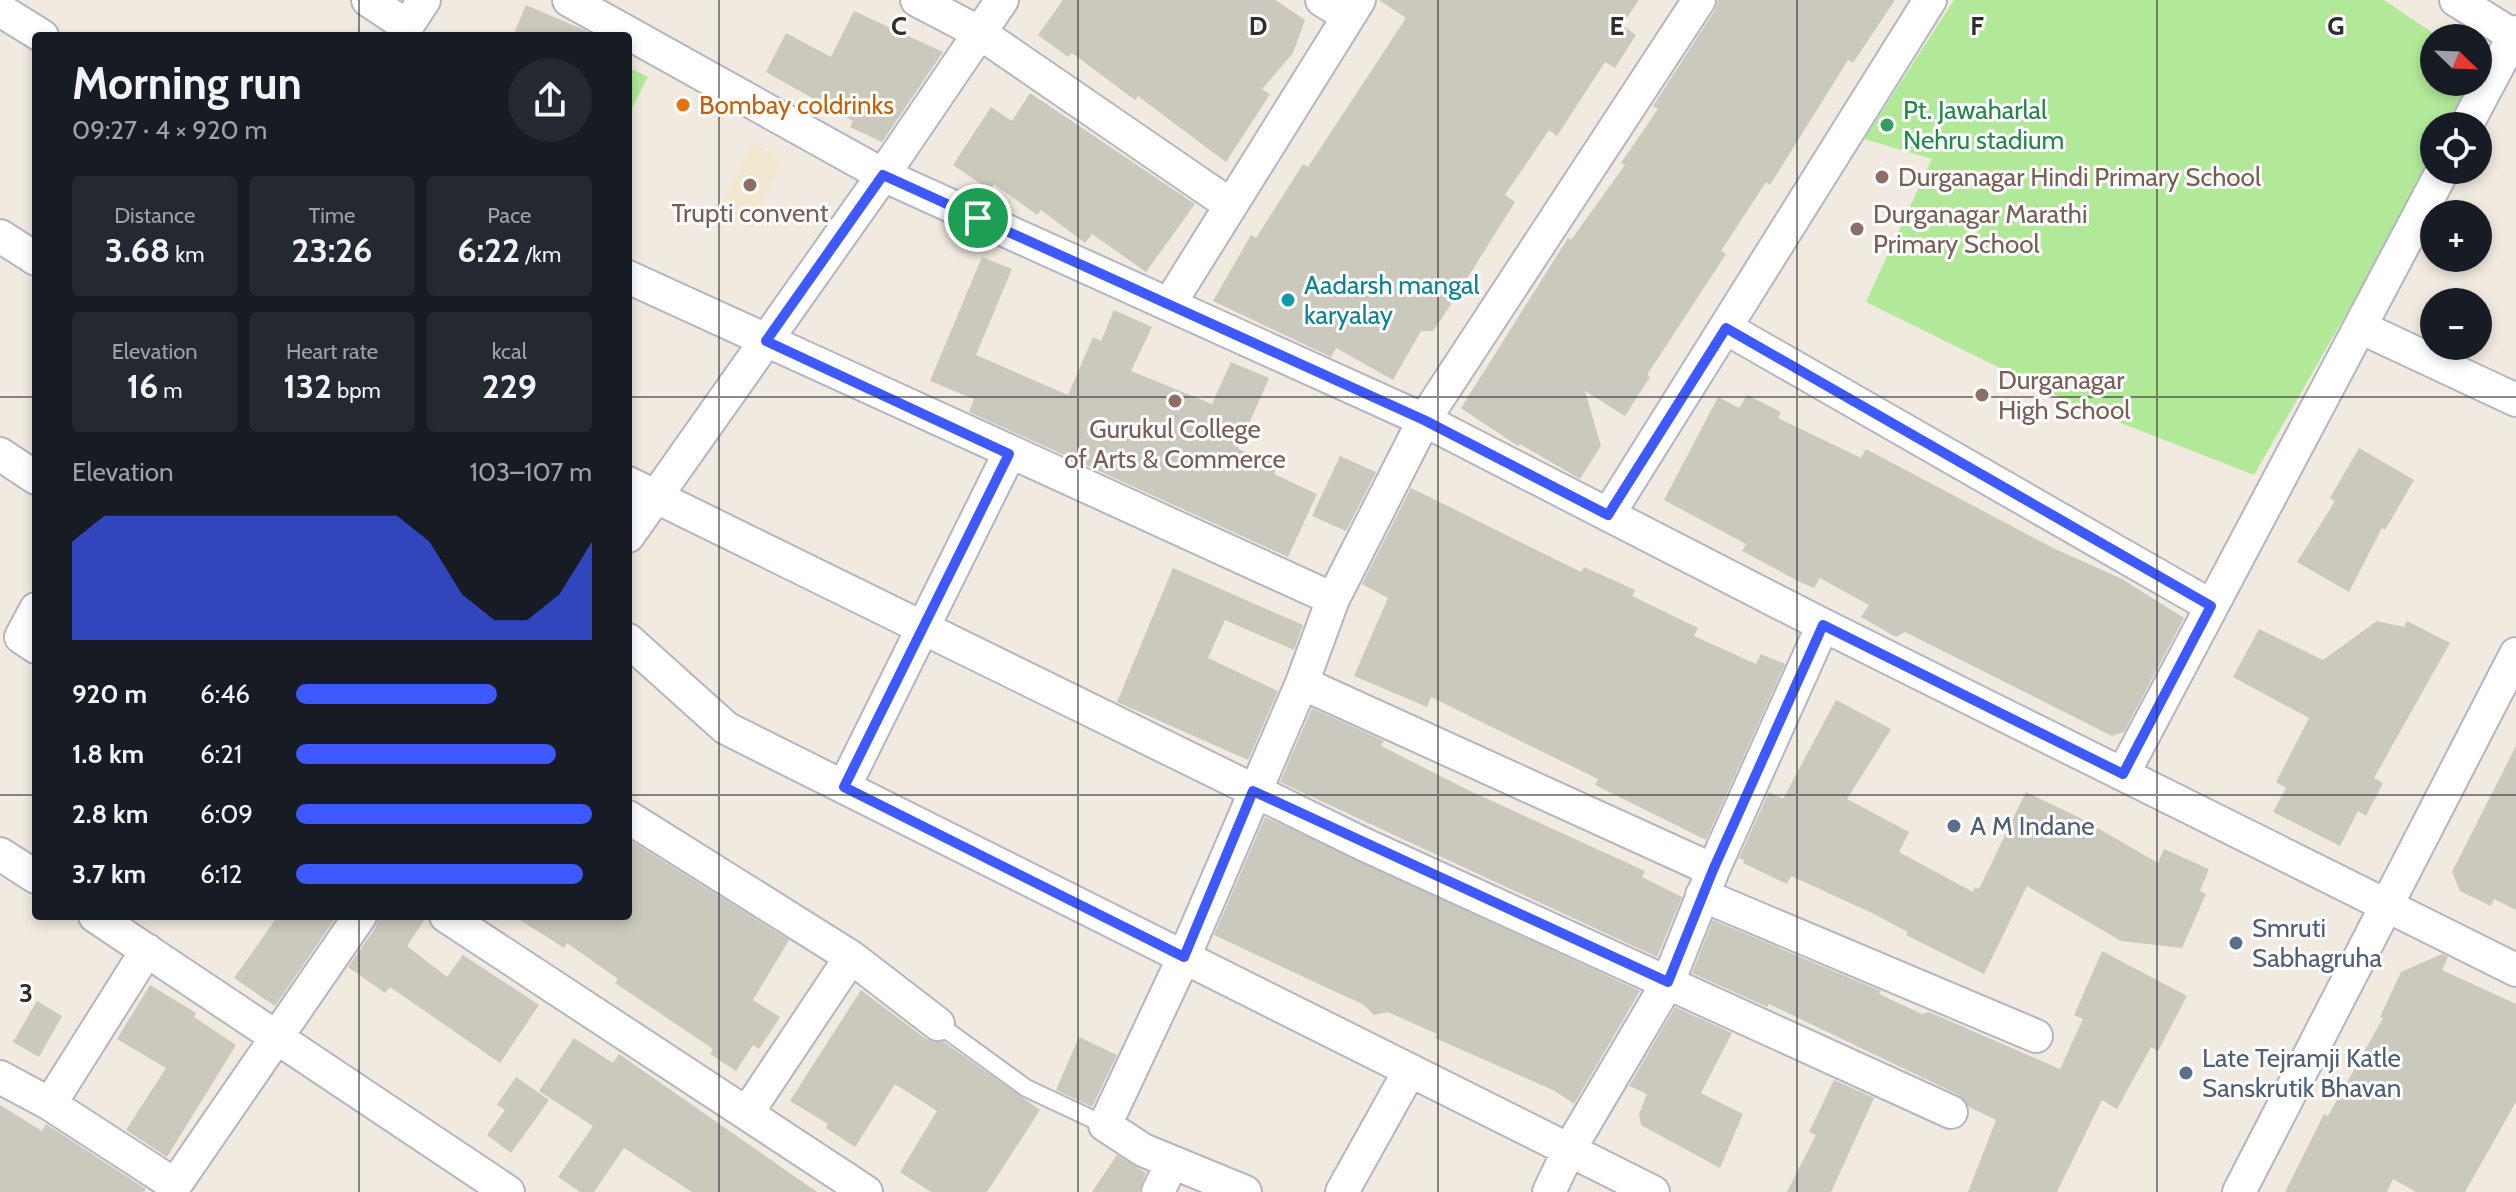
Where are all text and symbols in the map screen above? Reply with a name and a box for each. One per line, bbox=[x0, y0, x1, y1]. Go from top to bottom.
text: C bbox=[891, 10, 907, 42]
text: D bbox=[1249, 10, 1267, 42]
text: E bbox=[1610, 10, 1624, 42]
text: F bbox=[1970, 10, 1984, 42]
text: G bbox=[2327, 10, 2345, 42]
north arrow bbox=[2420, 24, 2492, 96]
map controls bbox=[2420, 24, 2492, 360]
text: Morning run bbox=[72, 57, 302, 110]
button: share bbox=[508, 58, 592, 142]
place label: Bombay coldrinks bbox=[699, 89, 894, 121]
place label: Pt. Jawaharlal Nehru stadium bbox=[1903, 94, 2064, 156]
marker: Bombay coldrinks bbox=[674, 96, 692, 114]
button: locate bbox=[2420, 112, 2492, 184]
text: 09:27 · 4 × 920 m bbox=[72, 114, 267, 146]
marker: Pt. Jawaharlal Nehru stadium bbox=[1878, 116, 1896, 134]
place label: Durganagar Hindi Primary School bbox=[1898, 161, 2261, 193]
marker: Durganagar Hindi Primary School bbox=[1873, 168, 1891, 186]
marker: Trupti convent bbox=[741, 176, 759, 194]
pin bbox=[944, 184, 1012, 252]
icon: arrive bbox=[956, 196, 1000, 240]
place label: Trupti convent bbox=[672, 197, 829, 229]
place label: Durganagar Marathi Primary School bbox=[1873, 198, 2087, 260]
button: + bbox=[2420, 200, 2492, 272]
text: Distance bbox=[114, 202, 195, 229]
text: Time bbox=[309, 202, 355, 229]
text: Pace bbox=[487, 202, 531, 229]
marker: Durganagar Marathi Primary School bbox=[1848, 220, 1866, 238]
text: 3.68 bbox=[105, 229, 170, 271]
text: 23:26 bbox=[292, 229, 372, 271]
text: 6:22 bbox=[457, 229, 520, 271]
text: km bbox=[170, 241, 204, 268]
text: /km bbox=[520, 241, 561, 268]
place label: Aadarsh mangal karyalay bbox=[1304, 269, 1480, 331]
button: − bbox=[2420, 288, 2492, 360]
marker: Aadarsh mangal karyalay bbox=[1279, 291, 1297, 309]
text: Elevation bbox=[112, 338, 198, 365]
text: Heart rate bbox=[286, 338, 378, 365]
text: kcal bbox=[492, 338, 527, 365]
place label: Durganagar High School bbox=[1998, 364, 2130, 426]
text: 16 bbox=[127, 365, 158, 407]
text: 132 bbox=[283, 365, 332, 407]
text: 229 bbox=[482, 365, 537, 407]
text: m bbox=[158, 377, 183, 404]
text: bpm bbox=[332, 377, 381, 404]
marker: Durganagar High School bbox=[1973, 386, 1991, 404]
marker: Gurukul College of Arts & Commerce bbox=[1166, 392, 1184, 410]
place label: Gurukul College of Arts & Commerce bbox=[1064, 413, 1286, 475]
text: Elevation bbox=[72, 456, 174, 488]
text: 103–107 m bbox=[469, 456, 592, 488]
text: 920 m bbox=[72, 678, 147, 710]
text: 6:46 bbox=[200, 678, 250, 710]
text: 1.8 km bbox=[72, 738, 144, 770]
text: 6:21 bbox=[200, 738, 242, 770]
text: 2.8 km bbox=[72, 798, 148, 830]
text: 6:09 bbox=[200, 798, 253, 830]
place label: A M Indane bbox=[1970, 810, 2095, 842]
marker: A M Indane bbox=[1945, 817, 1963, 835]
text: 3.7 km bbox=[72, 858, 146, 890]
text: 6:12 bbox=[200, 858, 242, 890]
place label: Smruti Sabhagruha bbox=[2252, 912, 2383, 974]
marker: Smruti Sabhagruha bbox=[2227, 934, 2245, 952]
text: 3 bbox=[19, 977, 33, 1009]
place label: Late Tejramji Katle Sanskrutik Bhavan bbox=[2202, 1042, 2401, 1104]
marker: Late Tejramji Katle Sanskrutik Bhavan bbox=[2177, 1064, 2195, 1082]

